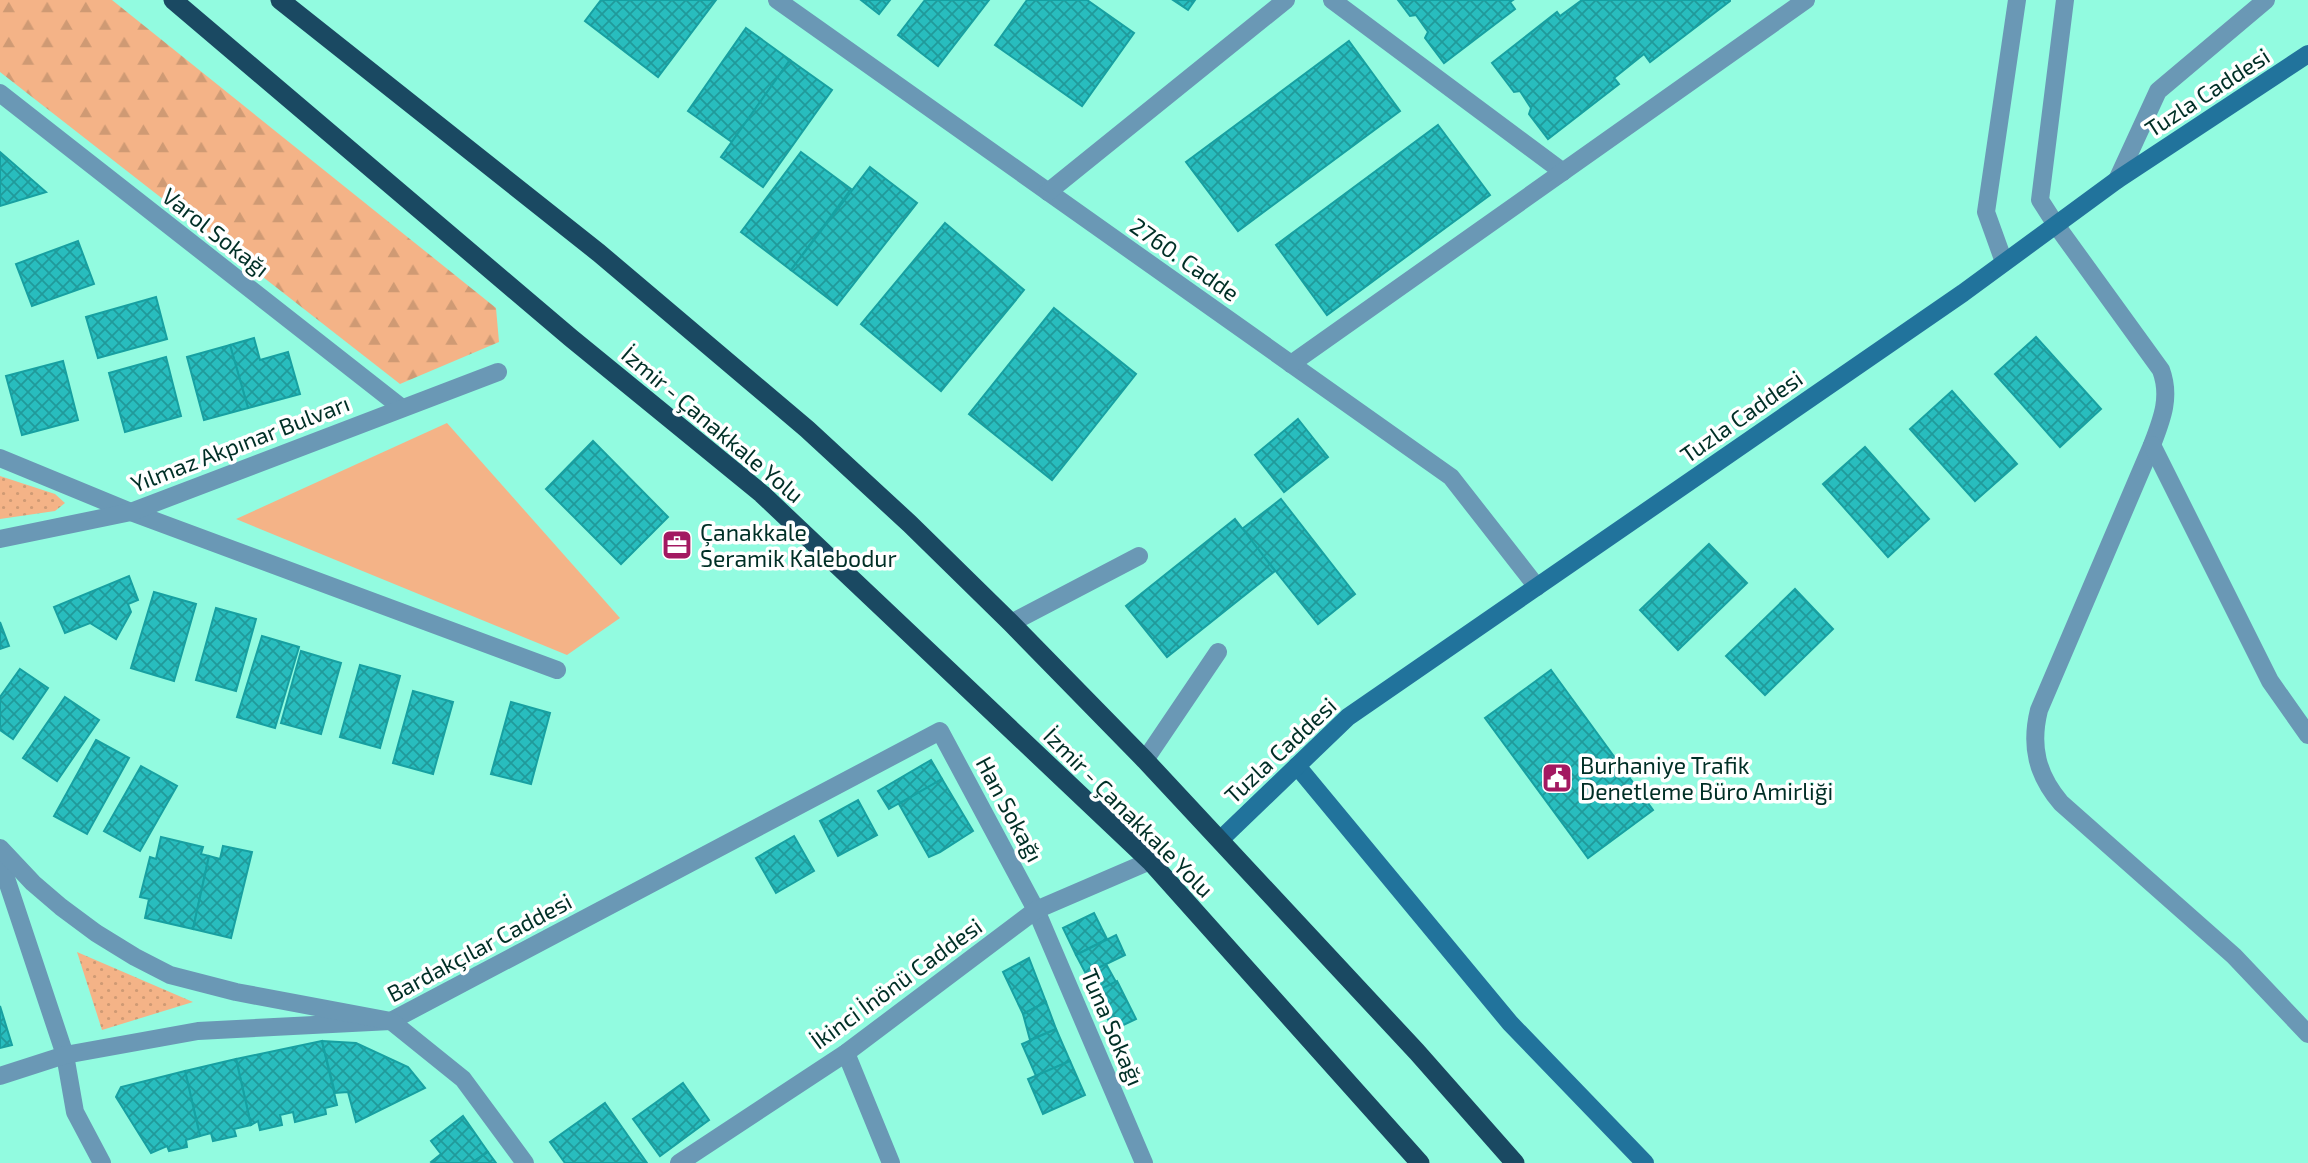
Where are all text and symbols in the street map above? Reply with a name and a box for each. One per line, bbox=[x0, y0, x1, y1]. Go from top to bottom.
street label: Tuzla Caddesi bbox=[2140, 41, 2274, 143]
street label: Varol Sokağı bbox=[157, 181, 275, 283]
street label: 2760. Cadde bbox=[1125, 211, 1245, 307]
street label: İzmir - Çanakkale Yolu bbox=[616, 340, 810, 509]
street label: Tuzla Caddesi bbox=[1675, 364, 1807, 468]
street label: Yılmaz Akpınar Bulvarı bbox=[127, 388, 353, 498]
place label: Çanakkale Seramik Kalebodur bbox=[700, 518, 897, 572]
office icon: Çanakkale Seramik Kalebodur bbox=[660, 528, 694, 562]
street label: Tuzla Caddesi bbox=[1218, 691, 1342, 809]
street label: İzmir - Çanakkale Yolu bbox=[1037, 721, 1220, 904]
street label: Han Sokağı bbox=[971, 751, 1049, 867]
place label: Burhaniye Trafik Denetleme Büro Amirliği bbox=[1580, 751, 1833, 805]
public building icon: Burhaniye Trafik Denetleme Büro Amirliği bbox=[1540, 761, 1574, 795]
street label: Bardakçılar Caddesi bbox=[382, 886, 577, 1008]
street label: İkinci İnönü Caddesi bbox=[805, 911, 987, 1055]
street label: Tuna Sokağı bbox=[1076, 964, 1150, 1090]

